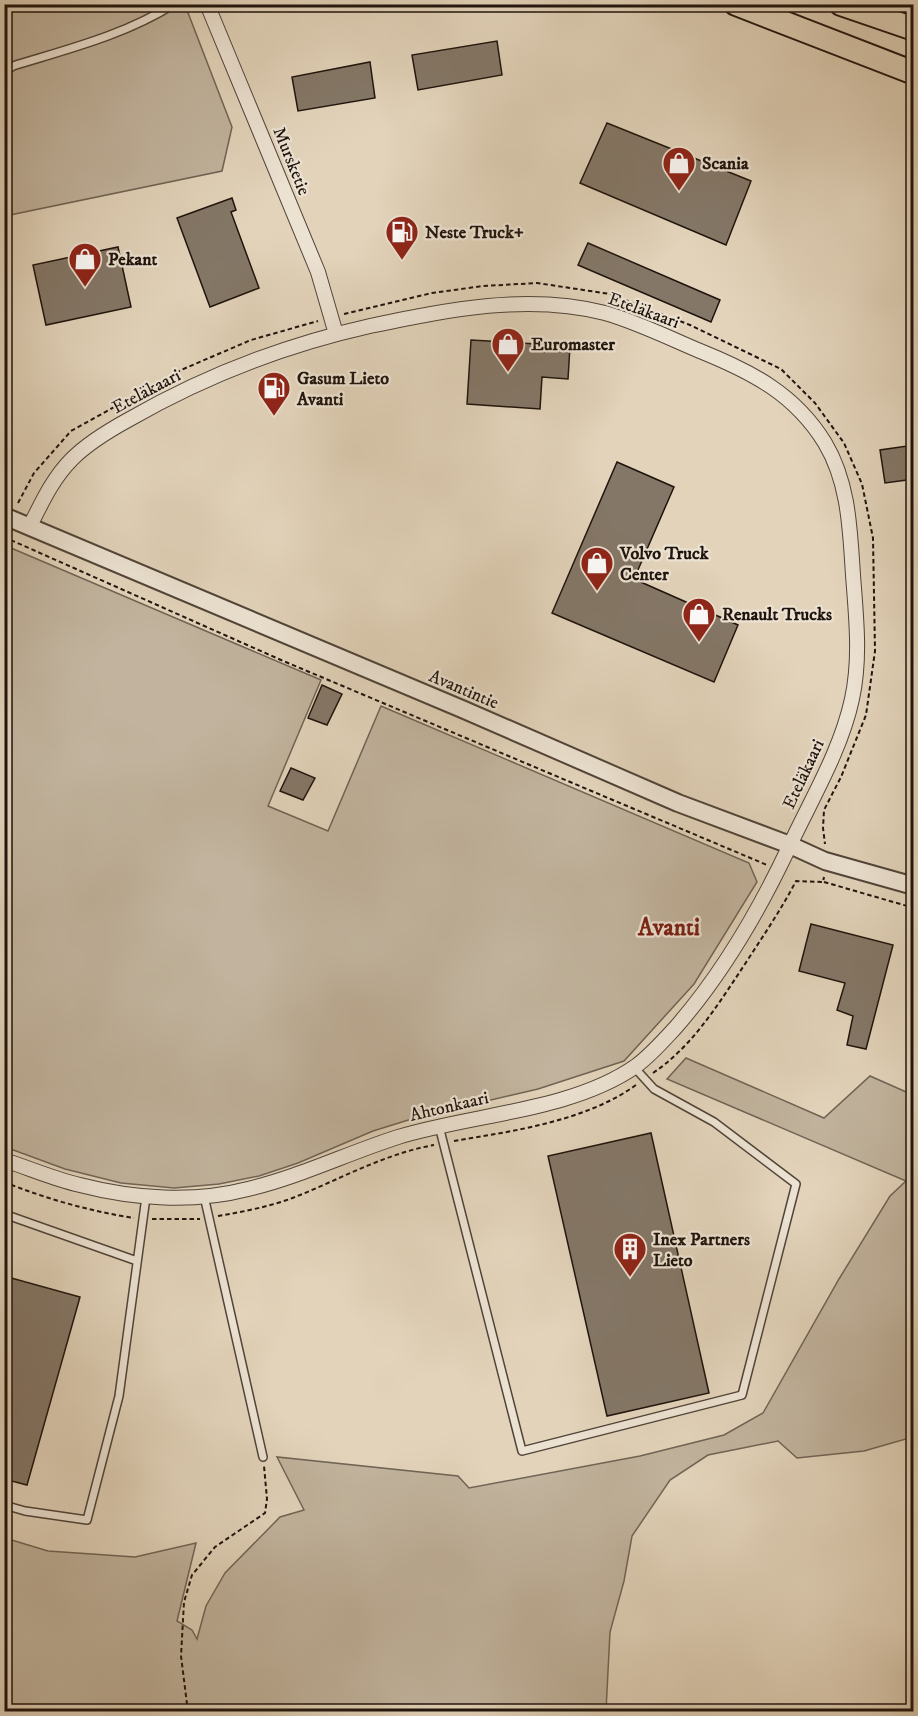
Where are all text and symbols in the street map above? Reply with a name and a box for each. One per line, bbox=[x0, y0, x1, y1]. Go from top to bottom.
street label: Mursketie bbox=[267, 124, 315, 199]
shop icon: Scania bbox=[661, 145, 697, 192]
place label: Scania bbox=[702, 153, 749, 175]
fuel station icon: Neste Truck+ bbox=[384, 214, 420, 261]
place label: Neste Truck+ bbox=[425, 222, 524, 244]
shop icon: Pekant bbox=[67, 241, 103, 288]
place label: Pekant bbox=[108, 249, 158, 271]
street label: Eteläkaari bbox=[605, 288, 682, 334]
shop icon: Euromaster bbox=[490, 326, 526, 373]
place label: Euromaster bbox=[531, 334, 615, 356]
street label: Eteläkaari bbox=[108, 365, 185, 419]
place label: Gasum Lieto Avanti bbox=[296, 368, 389, 411]
fuel station icon: Gasum Lieto Avanti bbox=[256, 370, 292, 417]
place label: Volvo Truck Center bbox=[619, 543, 710, 586]
shop icon: Volvo Truck Center bbox=[579, 545, 615, 592]
shop icon: Renault Trucks bbox=[681, 596, 717, 643]
place label: Renault Trucks bbox=[722, 604, 832, 626]
street label: Avantintie bbox=[425, 665, 502, 714]
street label: Eteläkaari bbox=[778, 736, 830, 813]
district label: Avanti bbox=[637, 913, 700, 943]
street label: Ahtonkaari bbox=[408, 1087, 491, 1127]
place label: Inex Partners Lieto bbox=[653, 1229, 750, 1272]
building icon: Inex Partners Lieto bbox=[612, 1231, 648, 1278]

